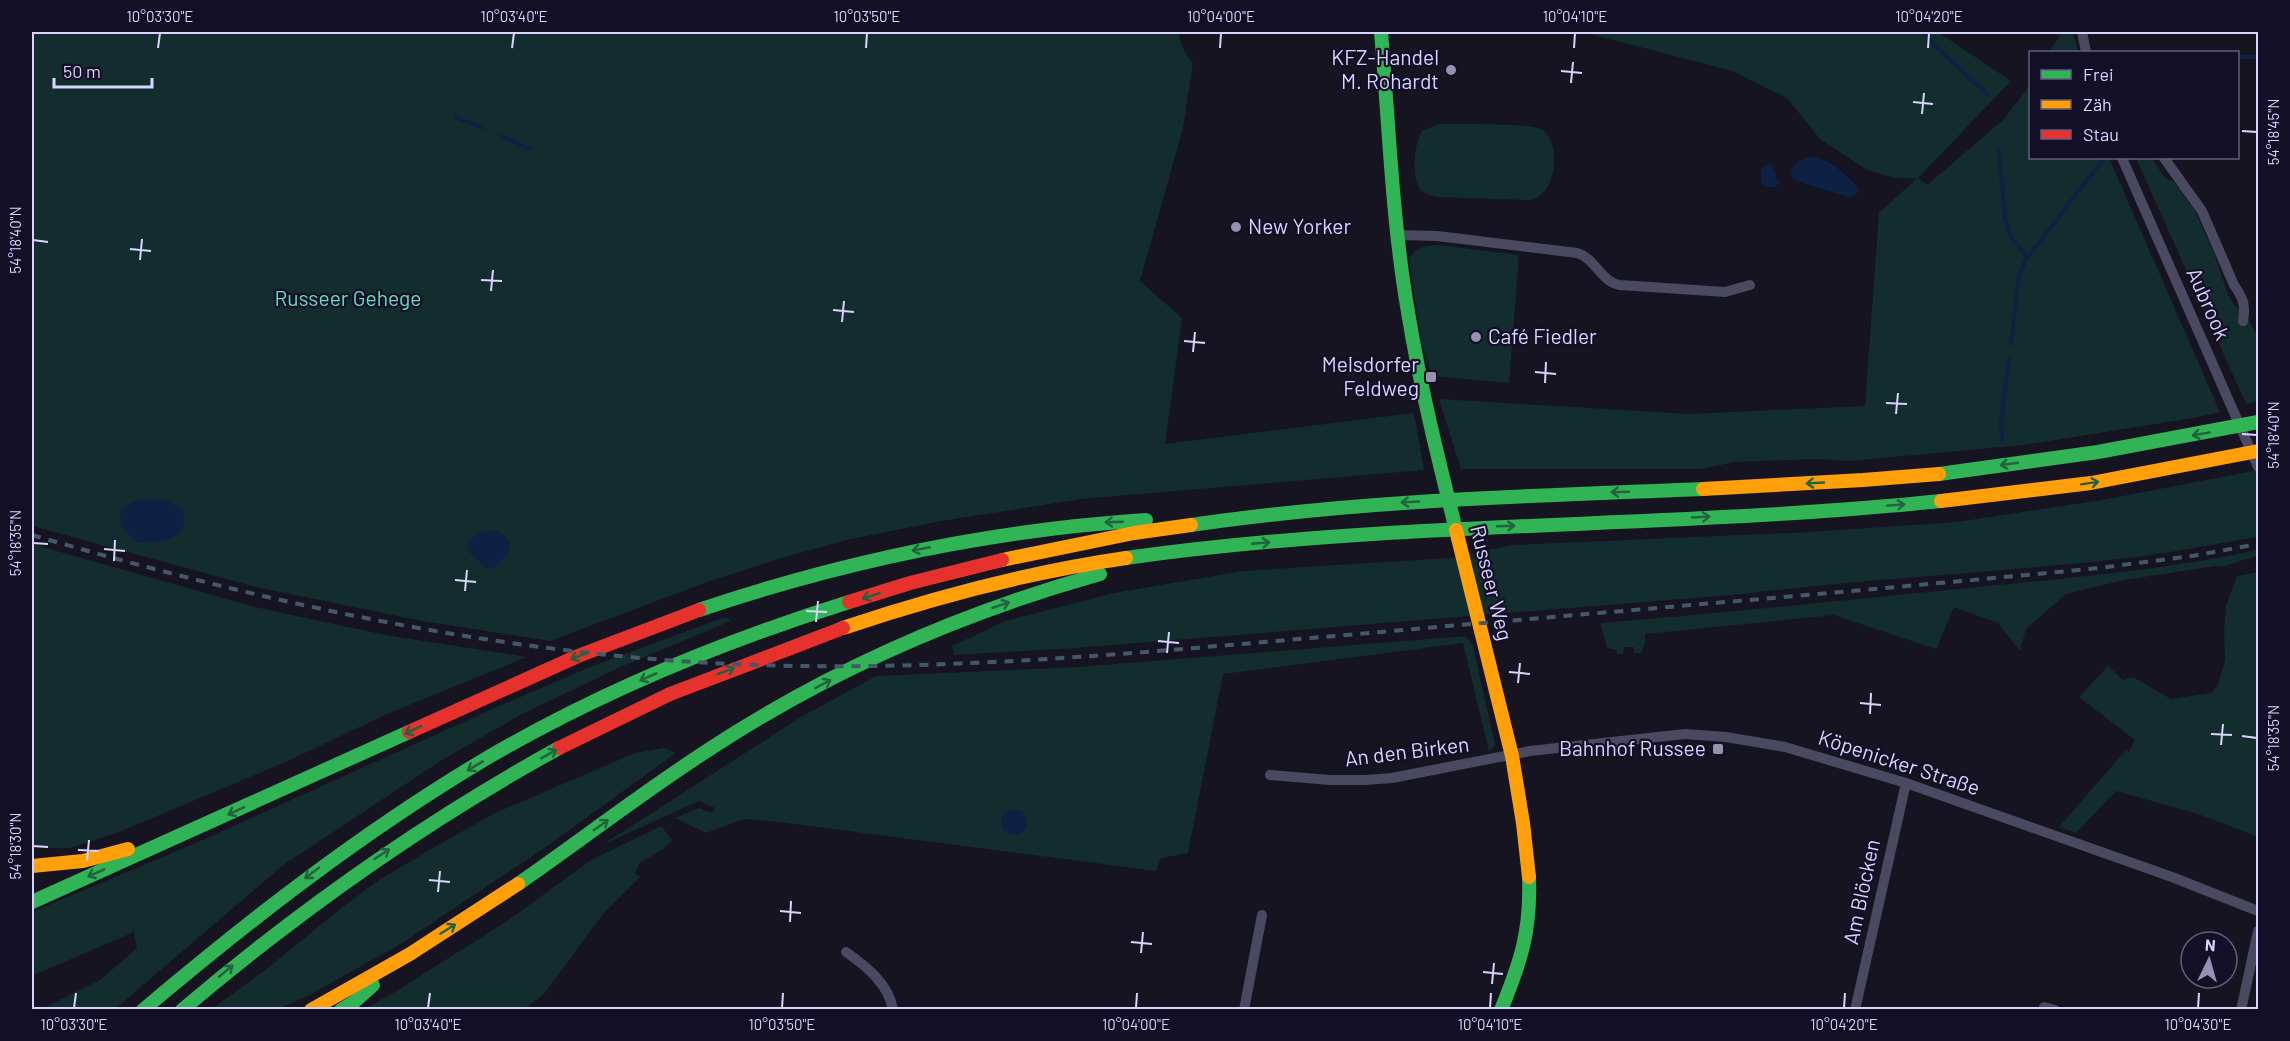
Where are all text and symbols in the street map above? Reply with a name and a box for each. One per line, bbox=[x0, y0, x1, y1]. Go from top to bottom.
text: 10°03'30"E bbox=[127, 7, 193, 25]
text: 10°03'40"E bbox=[480, 7, 548, 25]
text: 10°03'50"E bbox=[834, 7, 900, 25]
text: 10°04'00"E bbox=[1187, 7, 1255, 25]
text: 10°04'10"E bbox=[1543, 7, 1607, 25]
text: 10°04'20"E bbox=[1895, 7, 1963, 25]
place label: KFZ-Handel M. Rohardt bbox=[1331, 44, 1439, 93]
scale bar bbox=[54, 51, 152, 89]
legend bbox=[2029, 51, 2239, 159]
text: 50 m bbox=[63, 60, 101, 82]
marker: KFZ-Handel M. Rohardt bbox=[1444, 63, 1458, 77]
text: Frei bbox=[2083, 63, 2114, 85]
text: Zäh bbox=[2083, 93, 2112, 115]
text: 54°18'45"N bbox=[2264, 99, 2282, 165]
text: Stau bbox=[2083, 123, 2119, 145]
text: 54°18'40"N bbox=[6, 206, 24, 274]
place label: New Yorker bbox=[1248, 213, 1351, 238]
marker: New Yorker bbox=[1229, 220, 1243, 234]
street label: Aubrook bbox=[2182, 263, 2236, 343]
park label: Russeer Gehege bbox=[274, 285, 422, 310]
place label: Café Fiedler bbox=[1488, 323, 1597, 348]
marker: Café Fiedler bbox=[1469, 330, 1483, 344]
place label: Melsdorfer Feldweg bbox=[1322, 351, 1419, 400]
marker: Melsdorfer Feldweg bbox=[1424, 370, 1438, 384]
text: 54°18'40"N bbox=[2264, 401, 2282, 469]
one-way arrow bbox=[2192, 429, 2212, 440]
one-way arrow bbox=[1999, 459, 2019, 470]
one-way arrow bbox=[1805, 477, 1825, 488]
one-way arrow bbox=[2080, 477, 2099, 488]
one-way arrow bbox=[1610, 486, 1630, 498]
one-way arrow bbox=[1400, 497, 1420, 508]
one-way arrow bbox=[1885, 499, 1905, 510]
text: 54°18'35"N bbox=[6, 510, 24, 576]
one-way arrow bbox=[1691, 512, 1710, 523]
one-way arrow bbox=[1105, 516, 1125, 527]
one-way arrow bbox=[1496, 520, 1516, 532]
street label: Russeer Weg bbox=[1466, 522, 1519, 643]
one-way arrow bbox=[1250, 537, 1270, 548]
one-way arrow bbox=[912, 544, 932, 555]
one-way arrow bbox=[862, 591, 881, 602]
one-way arrow bbox=[991, 598, 1010, 609]
one-way arrow bbox=[570, 651, 588, 662]
one-way arrow bbox=[716, 665, 734, 676]
one-way arrow bbox=[639, 671, 657, 683]
one-way arrow bbox=[813, 678, 831, 689]
text: 54°18'35"N bbox=[2264, 705, 2282, 771]
one-way arrow bbox=[404, 724, 422, 736]
street label: Köpenicker Straße bbox=[1816, 724, 1983, 799]
street label: An den Birken bbox=[1343, 730, 1470, 771]
place label: Bahnhof Russee bbox=[1559, 735, 1706, 760]
marker: Bahnhof Russee bbox=[1711, 742, 1725, 756]
one-way arrow bbox=[540, 747, 557, 759]
one-way arrow bbox=[467, 761, 484, 773]
one-way arrow bbox=[227, 806, 245, 818]
text: 54°18'30"N bbox=[6, 812, 24, 880]
one-way arrow bbox=[593, 819, 609, 831]
street label: Am Blöcken bbox=[1837, 837, 1884, 947]
one-way arrow bbox=[373, 848, 390, 860]
one-way arrow bbox=[304, 867, 320, 879]
one-way arrow bbox=[88, 868, 106, 880]
one-way arrow bbox=[440, 923, 456, 935]
north arrow bbox=[2179, 930, 2239, 990]
text: N bbox=[2204, 935, 2216, 954]
one-way arrow bbox=[218, 965, 234, 978]
text: 10°03'30"E bbox=[41, 1015, 107, 1033]
text: 10°03'40"E bbox=[394, 1015, 462, 1033]
text: 10°03'50"E bbox=[749, 1015, 815, 1033]
text: 10°04'00"E bbox=[1102, 1015, 1170, 1033]
text: 10°04'10"E bbox=[1458, 1015, 1522, 1033]
text: 10°04'20"E bbox=[1810, 1015, 1878, 1033]
text: 10°04'30"E bbox=[2164, 1015, 2232, 1033]

